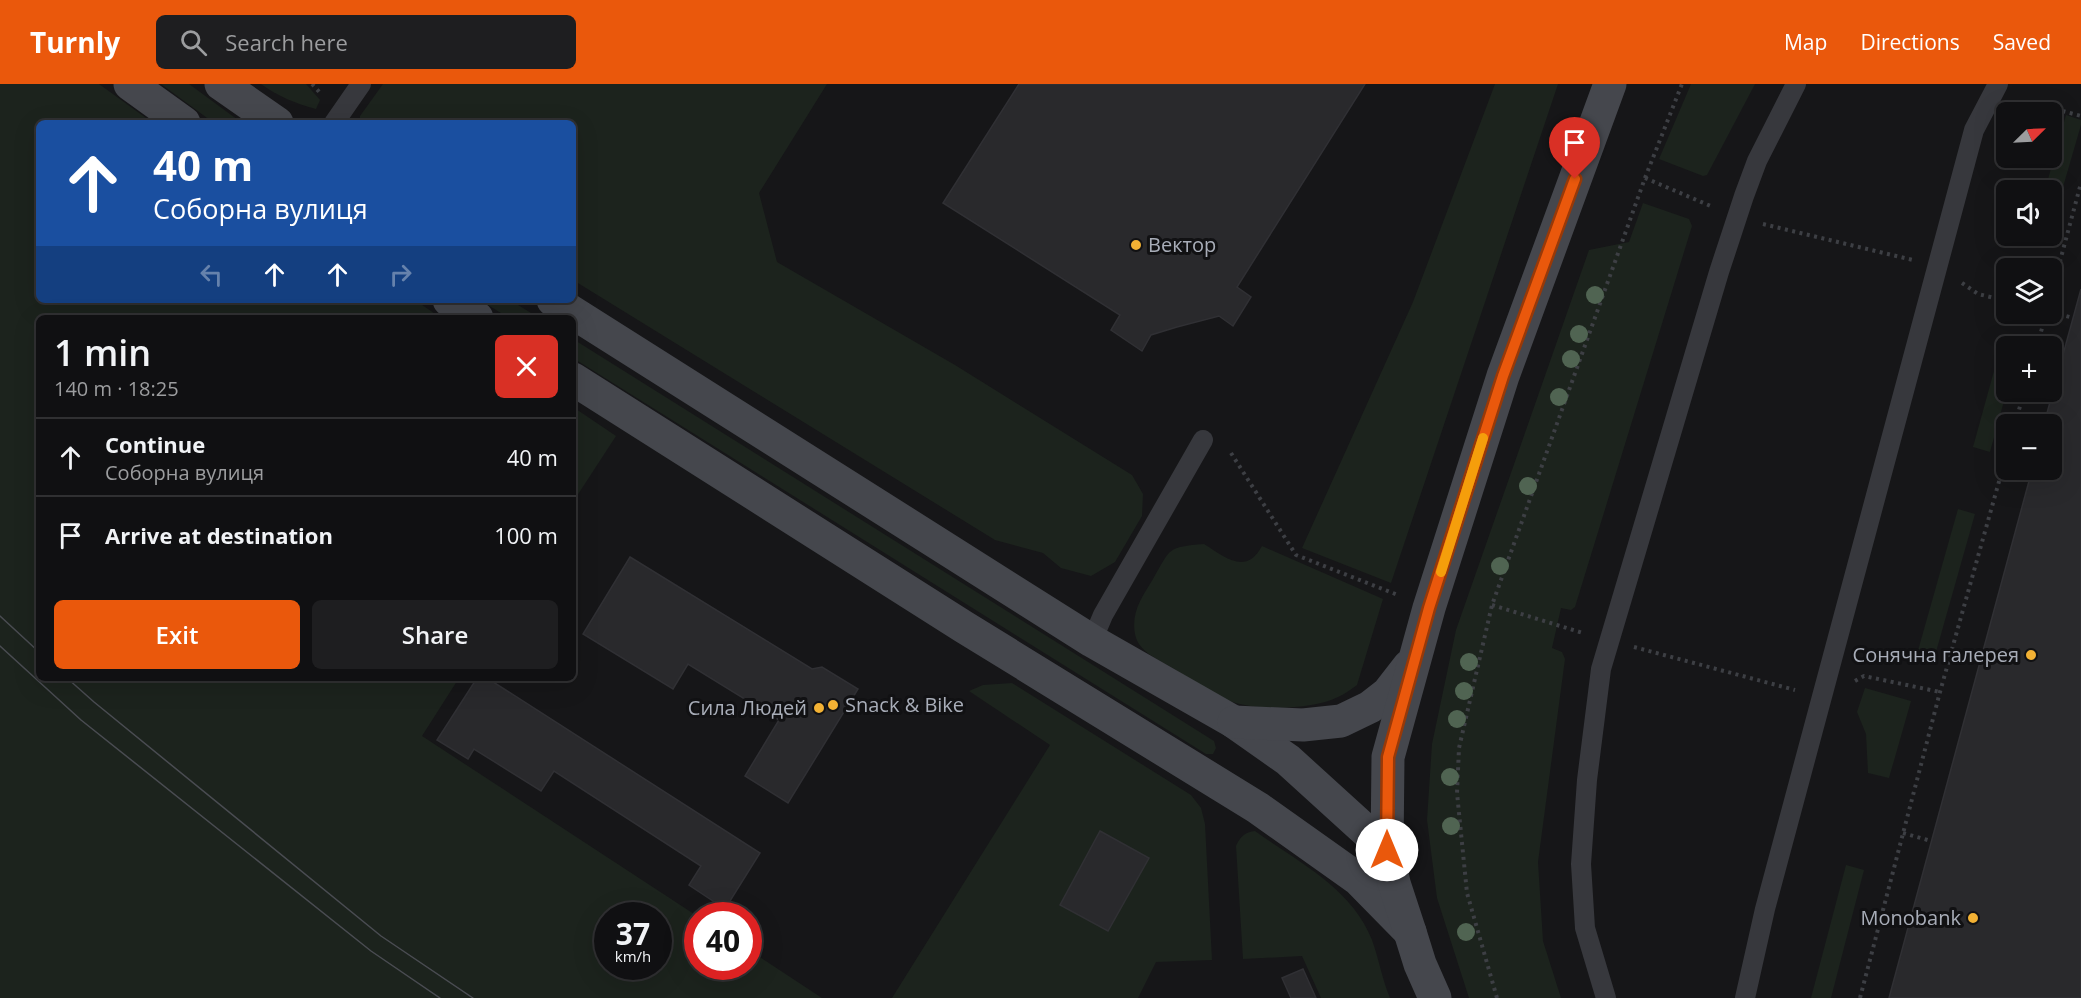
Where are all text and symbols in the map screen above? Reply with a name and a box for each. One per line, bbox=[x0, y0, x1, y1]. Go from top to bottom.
search box bbox=[156, 15, 576, 69]
text: Turnly bbox=[30, 23, 120, 61]
icon: search bbox=[177, 26, 210, 59]
text: Search here bbox=[225, 27, 348, 57]
text: Map bbox=[1784, 28, 1827, 56]
text: Directions bbox=[1860, 28, 1960, 56]
text: Saved bbox=[1993, 28, 2051, 56]
north arrow bbox=[1996, 102, 2062, 168]
map controls bbox=[1996, 102, 2062, 480]
pin bbox=[1549, 117, 1600, 179]
icon: arrive bbox=[1558, 126, 1591, 159]
text: 40 m bbox=[153, 136, 253, 193]
icon: ahead bbox=[54, 144, 132, 222]
button: sound bbox=[1996, 180, 2062, 246]
text: Соборна вулиця bbox=[153, 190, 368, 227]
place label: Вектор bbox=[1148, 231, 1216, 258]
marker: Вектор bbox=[1129, 238, 1143, 252]
icon: left bbox=[195, 258, 228, 291]
icon: ahead bbox=[258, 258, 291, 291]
icon: ahead bbox=[321, 258, 354, 291]
icon: right bbox=[384, 258, 417, 291]
button: layers bbox=[1996, 258, 2062, 324]
text: 1 min bbox=[54, 328, 151, 377]
button: close bbox=[495, 335, 558, 398]
button: + bbox=[1996, 336, 2062, 402]
text: 140 m · 18:25 bbox=[54, 375, 179, 402]
button: − bbox=[1996, 414, 2062, 480]
text: Continue bbox=[105, 429, 205, 459]
icon: ahead bbox=[54, 441, 87, 474]
text: 40 m bbox=[507, 442, 558, 472]
text: Соборна вулиця bbox=[105, 459, 264, 486]
icon: arrive bbox=[54, 519, 87, 552]
text: Arrive at destination bbox=[105, 520, 333, 550]
text: 100 m bbox=[494, 520, 558, 550]
button: Exit bbox=[54, 600, 300, 669]
button: Share bbox=[312, 600, 558, 669]
place label: Сонячна галерея bbox=[1853, 641, 2019, 668]
marker: Сонячна галерея bbox=[2024, 648, 2038, 662]
place label: Snack & Bike bbox=[845, 691, 964, 718]
place label: Сила Людей bbox=[688, 694, 807, 721]
marker: Snack & Bike bbox=[826, 698, 840, 712]
marker: Сила Людей bbox=[812, 701, 826, 715]
position arrow bbox=[1355, 818, 1419, 882]
speed limit sign: 40 bbox=[684, 902, 762, 980]
place label: Monobank bbox=[1861, 904, 1961, 931]
marker: Monobank bbox=[1966, 911, 1980, 925]
text: 37 bbox=[616, 913, 650, 954]
text: km/h bbox=[615, 946, 651, 966]

